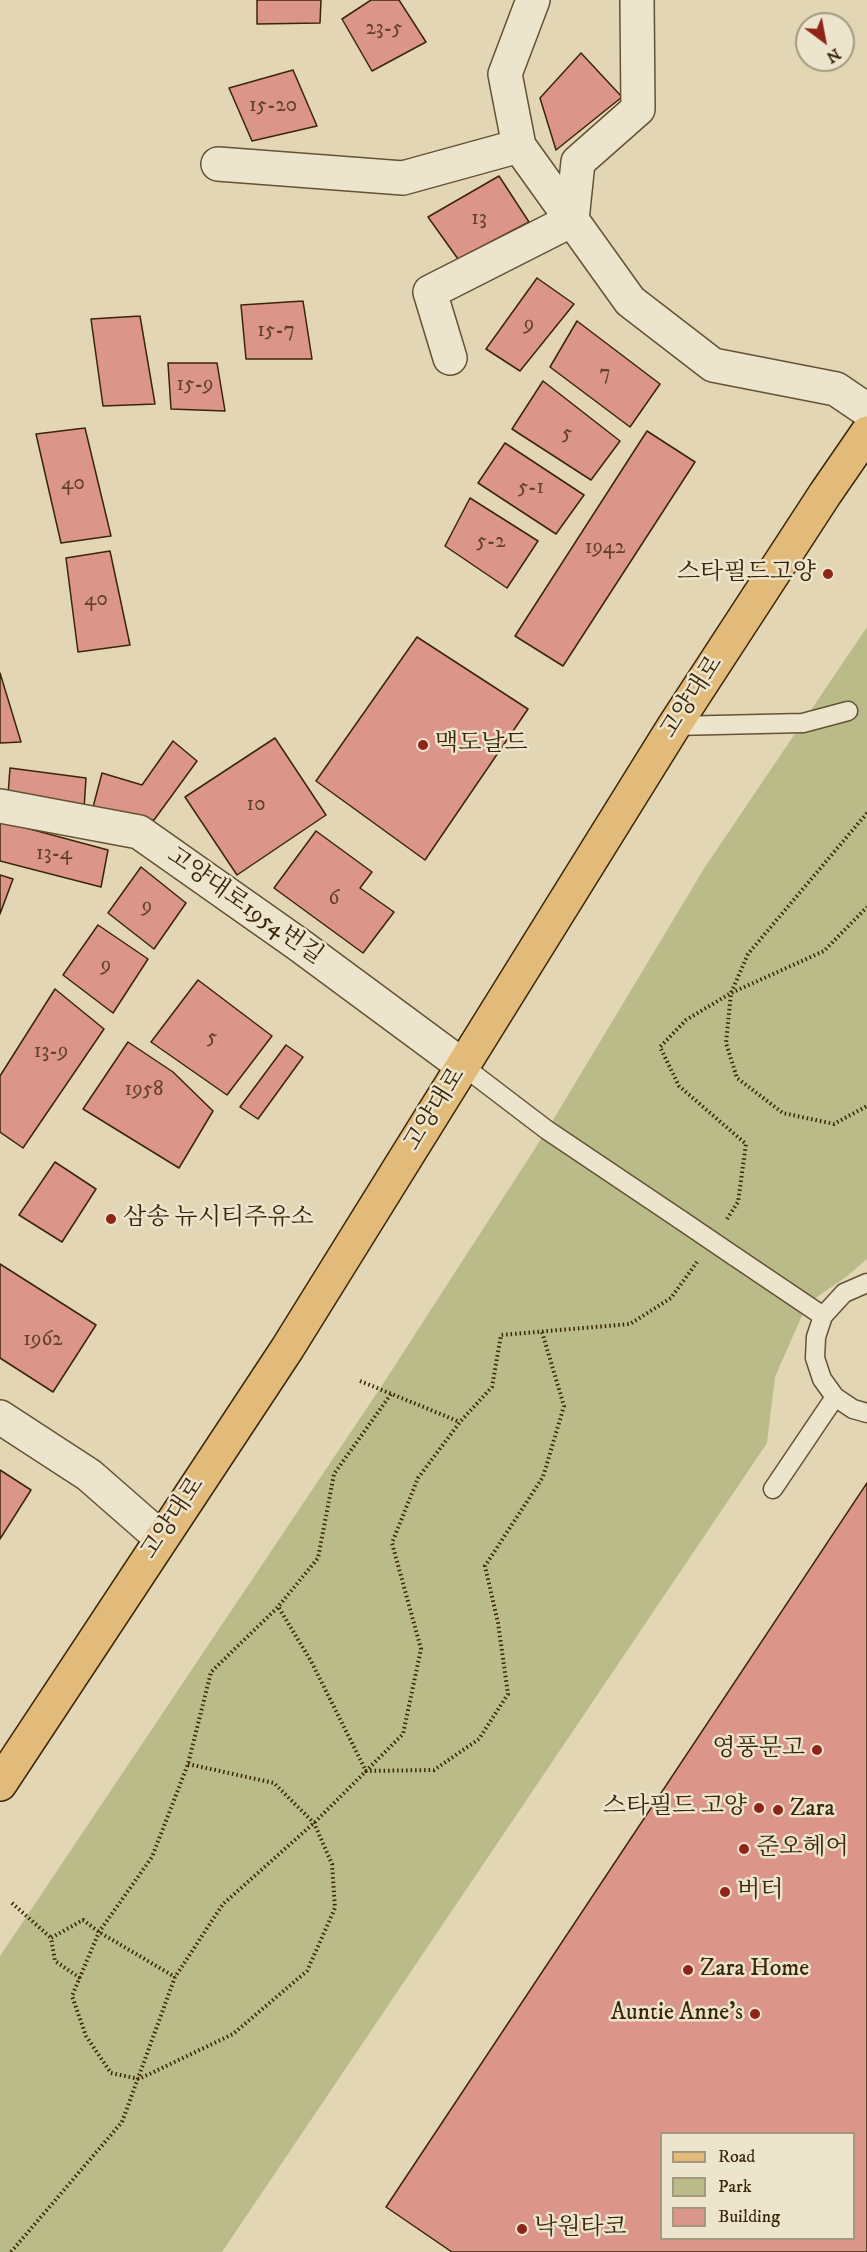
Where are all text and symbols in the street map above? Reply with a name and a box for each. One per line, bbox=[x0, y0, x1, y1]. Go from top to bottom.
north arrow bbox=[795, 12, 855, 72]
house number: 23-5 bbox=[365, 17, 403, 43]
text: N bbox=[823, 44, 844, 68]
house number: 15-20 bbox=[249, 94, 297, 120]
house number: 13 bbox=[471, 207, 487, 233]
house number: 9 bbox=[524, 313, 534, 339]
house number: 15-7 bbox=[257, 319, 295, 345]
house number: 7 bbox=[599, 362, 611, 388]
house number: 15-9 bbox=[176, 373, 214, 399]
house number: 5 bbox=[562, 422, 572, 448]
house number: 40 bbox=[61, 472, 85, 498]
house number: 5-1 bbox=[518, 476, 544, 502]
house number: 5-2 bbox=[476, 530, 506, 556]
house number: 1942 bbox=[585, 536, 625, 562]
place label: 스타필드고양 bbox=[677, 560, 816, 588]
marker: 스타필드고양 bbox=[821, 567, 835, 581]
house number: 40 bbox=[84, 588, 108, 614]
street label: 고양대로 bbox=[656, 651, 730, 745]
place label: 맥도날드 bbox=[435, 731, 528, 759]
marker: 맥도날드 bbox=[416, 738, 430, 752]
house number: 10 bbox=[247, 793, 265, 819]
house number: 13-4 bbox=[36, 842, 72, 868]
street label: 고양대로1954번길 bbox=[160, 842, 328, 972]
house number: 6 bbox=[329, 887, 339, 913]
house number: 9 bbox=[142, 895, 152, 921]
house number: 9 bbox=[101, 954, 111, 980]
house number: 5 bbox=[207, 1026, 217, 1052]
house number: 13-9 bbox=[34, 1040, 68, 1066]
street label: 고양대로 bbox=[399, 1063, 473, 1157]
house number: 1958 bbox=[124, 1078, 164, 1104]
place label: 삼송 뉴시티주유소 bbox=[123, 1205, 314, 1233]
marker: 삼송 뉴시티주유소 bbox=[104, 1212, 118, 1226]
house number: 1962 bbox=[23, 1328, 63, 1354]
street label: 고양대로 bbox=[136, 1473, 212, 1565]
place label: 영풍문고 bbox=[712, 1736, 805, 1764]
marker: 영풍문고 bbox=[810, 1743, 824, 1757]
place label: 스타필드 고양 bbox=[603, 1794, 747, 1822]
place label: Zara bbox=[790, 1796, 835, 1824]
marker: 스타필드 고양 bbox=[752, 1801, 766, 1815]
marker: Zara bbox=[771, 1803, 785, 1817]
place label: 준오헤어 bbox=[756, 1835, 849, 1863]
marker: 준오헤어 bbox=[737, 1842, 751, 1856]
place label: 버터 bbox=[737, 1878, 783, 1906]
marker: 버터 bbox=[718, 1885, 732, 1899]
place label: Zara Home bbox=[700, 1956, 809, 1984]
marker: Zara Home bbox=[681, 1963, 695, 1977]
place label: Auntie Anne's bbox=[611, 2000, 743, 2028]
marker: Auntie Anne's bbox=[748, 2007, 762, 2021]
legend bbox=[660, 2132, 855, 2240]
text: Road bbox=[718, 2146, 755, 2168]
text: Park bbox=[718, 2176, 752, 2198]
text: Building bbox=[718, 2206, 780, 2228]
place label: 낙원타코 bbox=[534, 2215, 627, 2243]
marker: 낙원타코 bbox=[515, 2222, 529, 2236]

